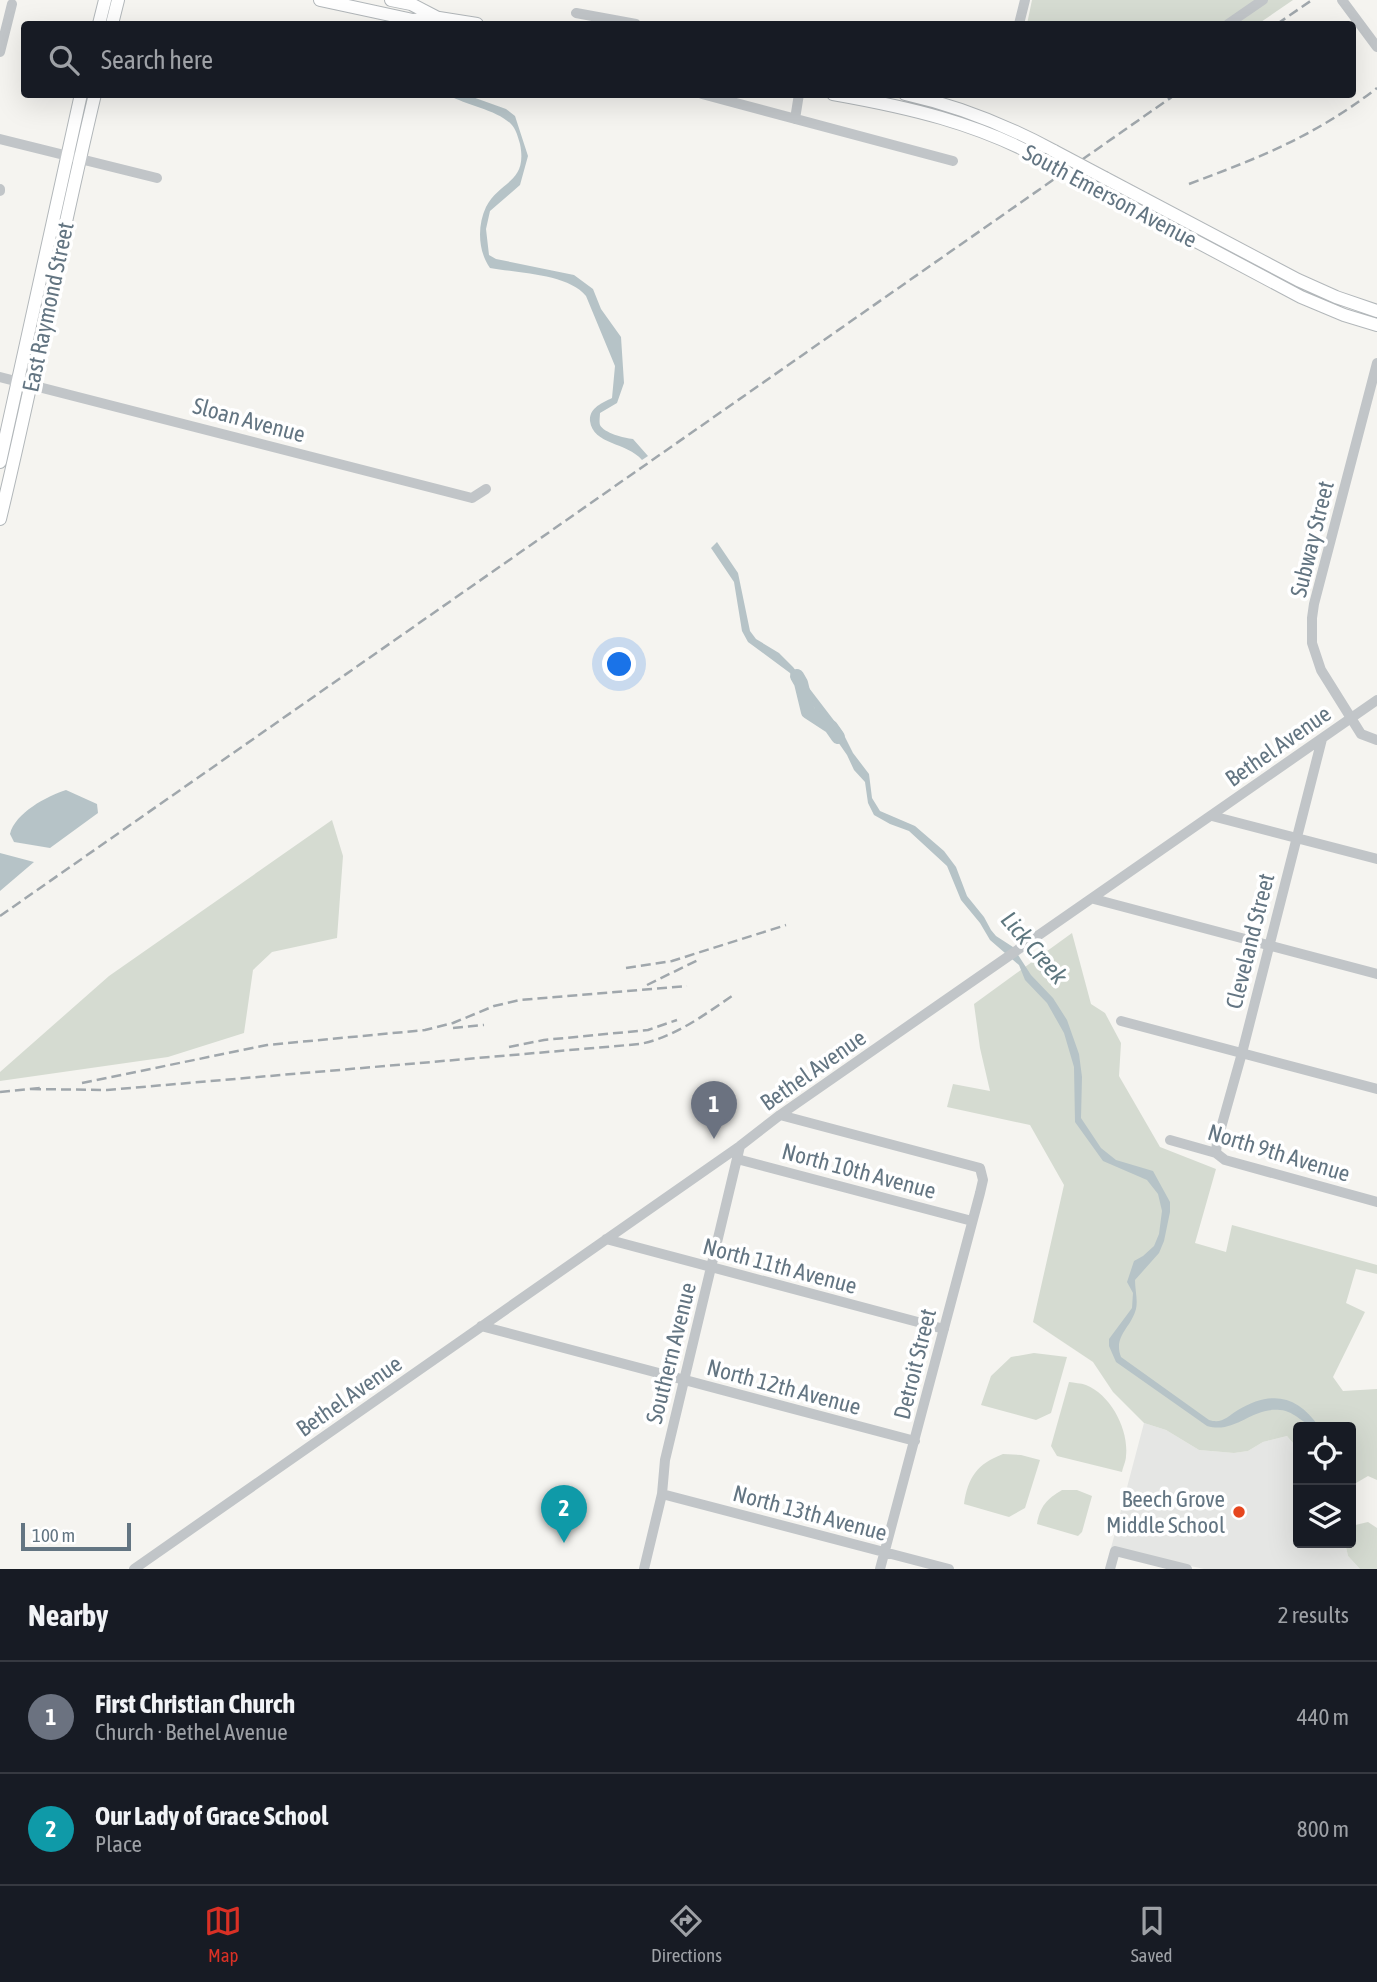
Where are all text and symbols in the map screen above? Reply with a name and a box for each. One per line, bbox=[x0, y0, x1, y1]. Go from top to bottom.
search box bbox=[21, 21, 1356, 98]
icon: search bbox=[45, 41, 83, 79]
text: Search here bbox=[101, 45, 213, 75]
street label: South Emerson Avenue bbox=[1019, 139, 1201, 253]
street label: East Raymond Street bbox=[17, 220, 79, 394]
street label: Sloan Avenue bbox=[190, 393, 308, 447]
street label: Subway Street bbox=[1285, 478, 1339, 600]
your location bbox=[602, 647, 636, 681]
street label: Bethel Avenue bbox=[1220, 700, 1336, 792]
street label: Cleveland Street bbox=[1221, 871, 1279, 1011]
water label: Lick Creek bbox=[996, 906, 1073, 990]
street label: Bethel Avenue bbox=[755, 1024, 871, 1116]
pin: 1 bbox=[691, 1081, 737, 1139]
street label: North 9th Avenue bbox=[1205, 1119, 1353, 1187]
street label: North 10th Avenue bbox=[779, 1138, 939, 1204]
street label: North 11th Avenue bbox=[700, 1233, 860, 1299]
street label: Southern Avenue bbox=[641, 1280, 701, 1426]
street label: Detroit Street bbox=[889, 1306, 941, 1422]
street label: Bethel Avenue bbox=[291, 1350, 407, 1442]
street label: North 12th Avenue bbox=[704, 1354, 864, 1420]
map controls bbox=[1293, 1422, 1356, 1548]
button: locate bbox=[1293, 1422, 1356, 1485]
street label: North 13th Avenue bbox=[730, 1480, 890, 1546]
pin: 2 bbox=[541, 1485, 587, 1543]
button: layers bbox=[1293, 1485, 1356, 1548]
place label: Beech Grove Middle School bbox=[1106, 1486, 1225, 1538]
marker: Beech Grove Middle School bbox=[1231, 1504, 1247, 1520]
scale bar bbox=[21, 1520, 131, 1552]
text: 100 m bbox=[32, 1524, 75, 1546]
text: Nearby bbox=[28, 1598, 108, 1632]
text: 2 results bbox=[1278, 1602, 1349, 1628]
text: First Christian Church bbox=[95, 1689, 295, 1719]
text: 1 bbox=[46, 1704, 56, 1730]
text: 440 m bbox=[1297, 1704, 1349, 1730]
text: Church · Bethel Avenue bbox=[95, 1719, 288, 1745]
text: Our Lady of Grace School bbox=[95, 1801, 328, 1831]
text: 2 bbox=[46, 1816, 56, 1842]
text: 800 m bbox=[1297, 1816, 1349, 1842]
text: Place bbox=[95, 1831, 142, 1857]
tab: Map bbox=[204, 1902, 242, 1966]
tab: Directions bbox=[651, 1902, 722, 1966]
tab: Saved bbox=[1131, 1902, 1173, 1966]

